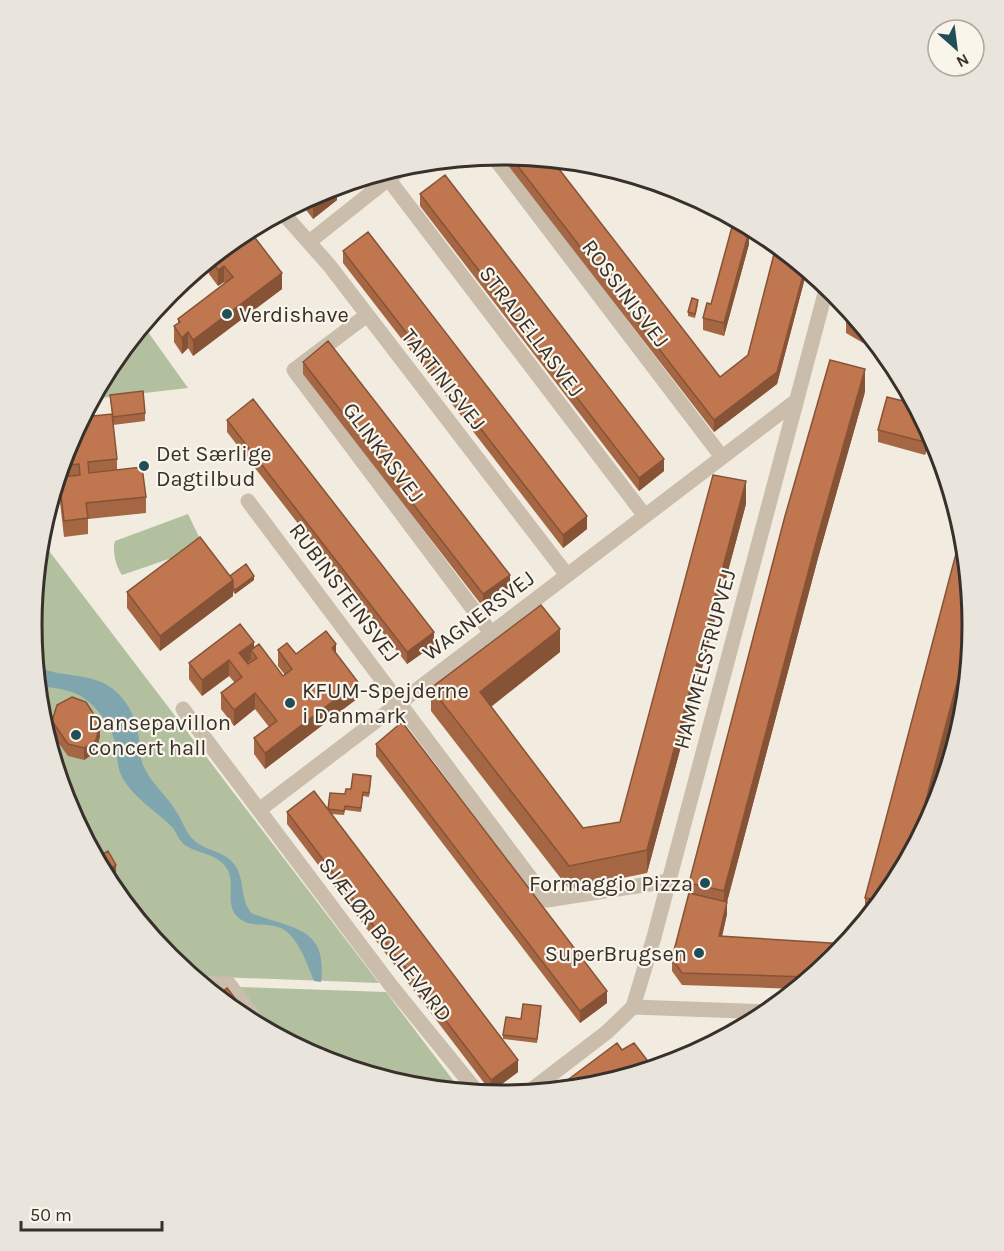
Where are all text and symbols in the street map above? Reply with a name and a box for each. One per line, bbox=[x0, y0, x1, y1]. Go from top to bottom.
north arrow bbox=[926, 18, 986, 78]
text: N bbox=[953, 50, 972, 72]
street label: ROSSINISVEJ bbox=[576, 234, 674, 353]
street label: STRADELLASVEJ bbox=[473, 261, 589, 402]
place label: Verdishave bbox=[239, 302, 349, 328]
marker: Verdishave bbox=[220, 307, 234, 321]
street label: TARTINISVEJ bbox=[396, 324, 491, 436]
street label: GLINKASVEJ bbox=[337, 397, 429, 508]
place label: Det Særlige Dagtilbud bbox=[156, 441, 272, 492]
marker: Det Særlige Dagtilbud bbox=[137, 459, 151, 473]
street label: RUBINSTEINSVEJ bbox=[283, 518, 405, 667]
street label: WAGNERSVEJ bbox=[417, 565, 540, 666]
street label: HAMMELSTRUPVEJ bbox=[668, 566, 741, 752]
place label: KFUM-Spejderne i Danmark bbox=[302, 678, 469, 729]
marker: KFUM-Spejderne i Danmark bbox=[283, 696, 297, 710]
place label: Dansepavillon concert hall bbox=[88, 710, 231, 761]
marker: Dansepavillon concert hall bbox=[69, 728, 83, 742]
street label: SJÆLØR BOULEVARD bbox=[313, 852, 457, 1027]
place label: Formaggio Pizza bbox=[529, 871, 693, 897]
marker: Formaggio Pizza bbox=[698, 876, 712, 890]
place label: SuperBrugsen bbox=[545, 941, 687, 967]
marker: SuperBrugsen bbox=[692, 946, 706, 960]
scale bar bbox=[21, 1194, 162, 1232]
text: 50 m bbox=[30, 1204, 72, 1226]

